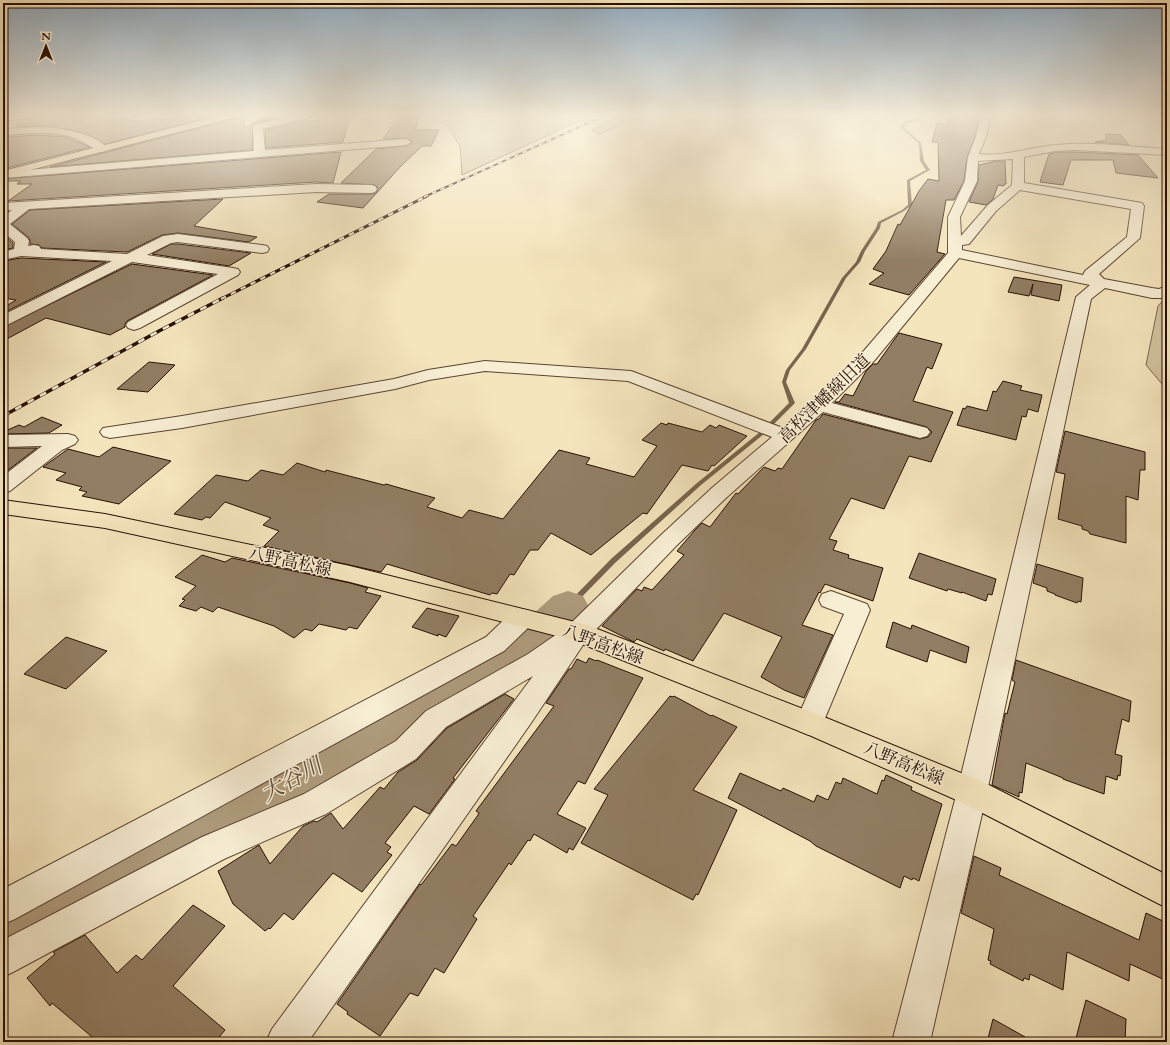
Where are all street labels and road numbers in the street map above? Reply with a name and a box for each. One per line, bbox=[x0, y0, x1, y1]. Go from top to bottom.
street label: 高松津幡線旧道 bbox=[774, 349, 875, 448]
street label: 八野高松線 bbox=[246, 541, 334, 582]
street label: 八野高松線 bbox=[559, 619, 647, 670]
street label: 八野高松線 bbox=[860, 736, 947, 791]

